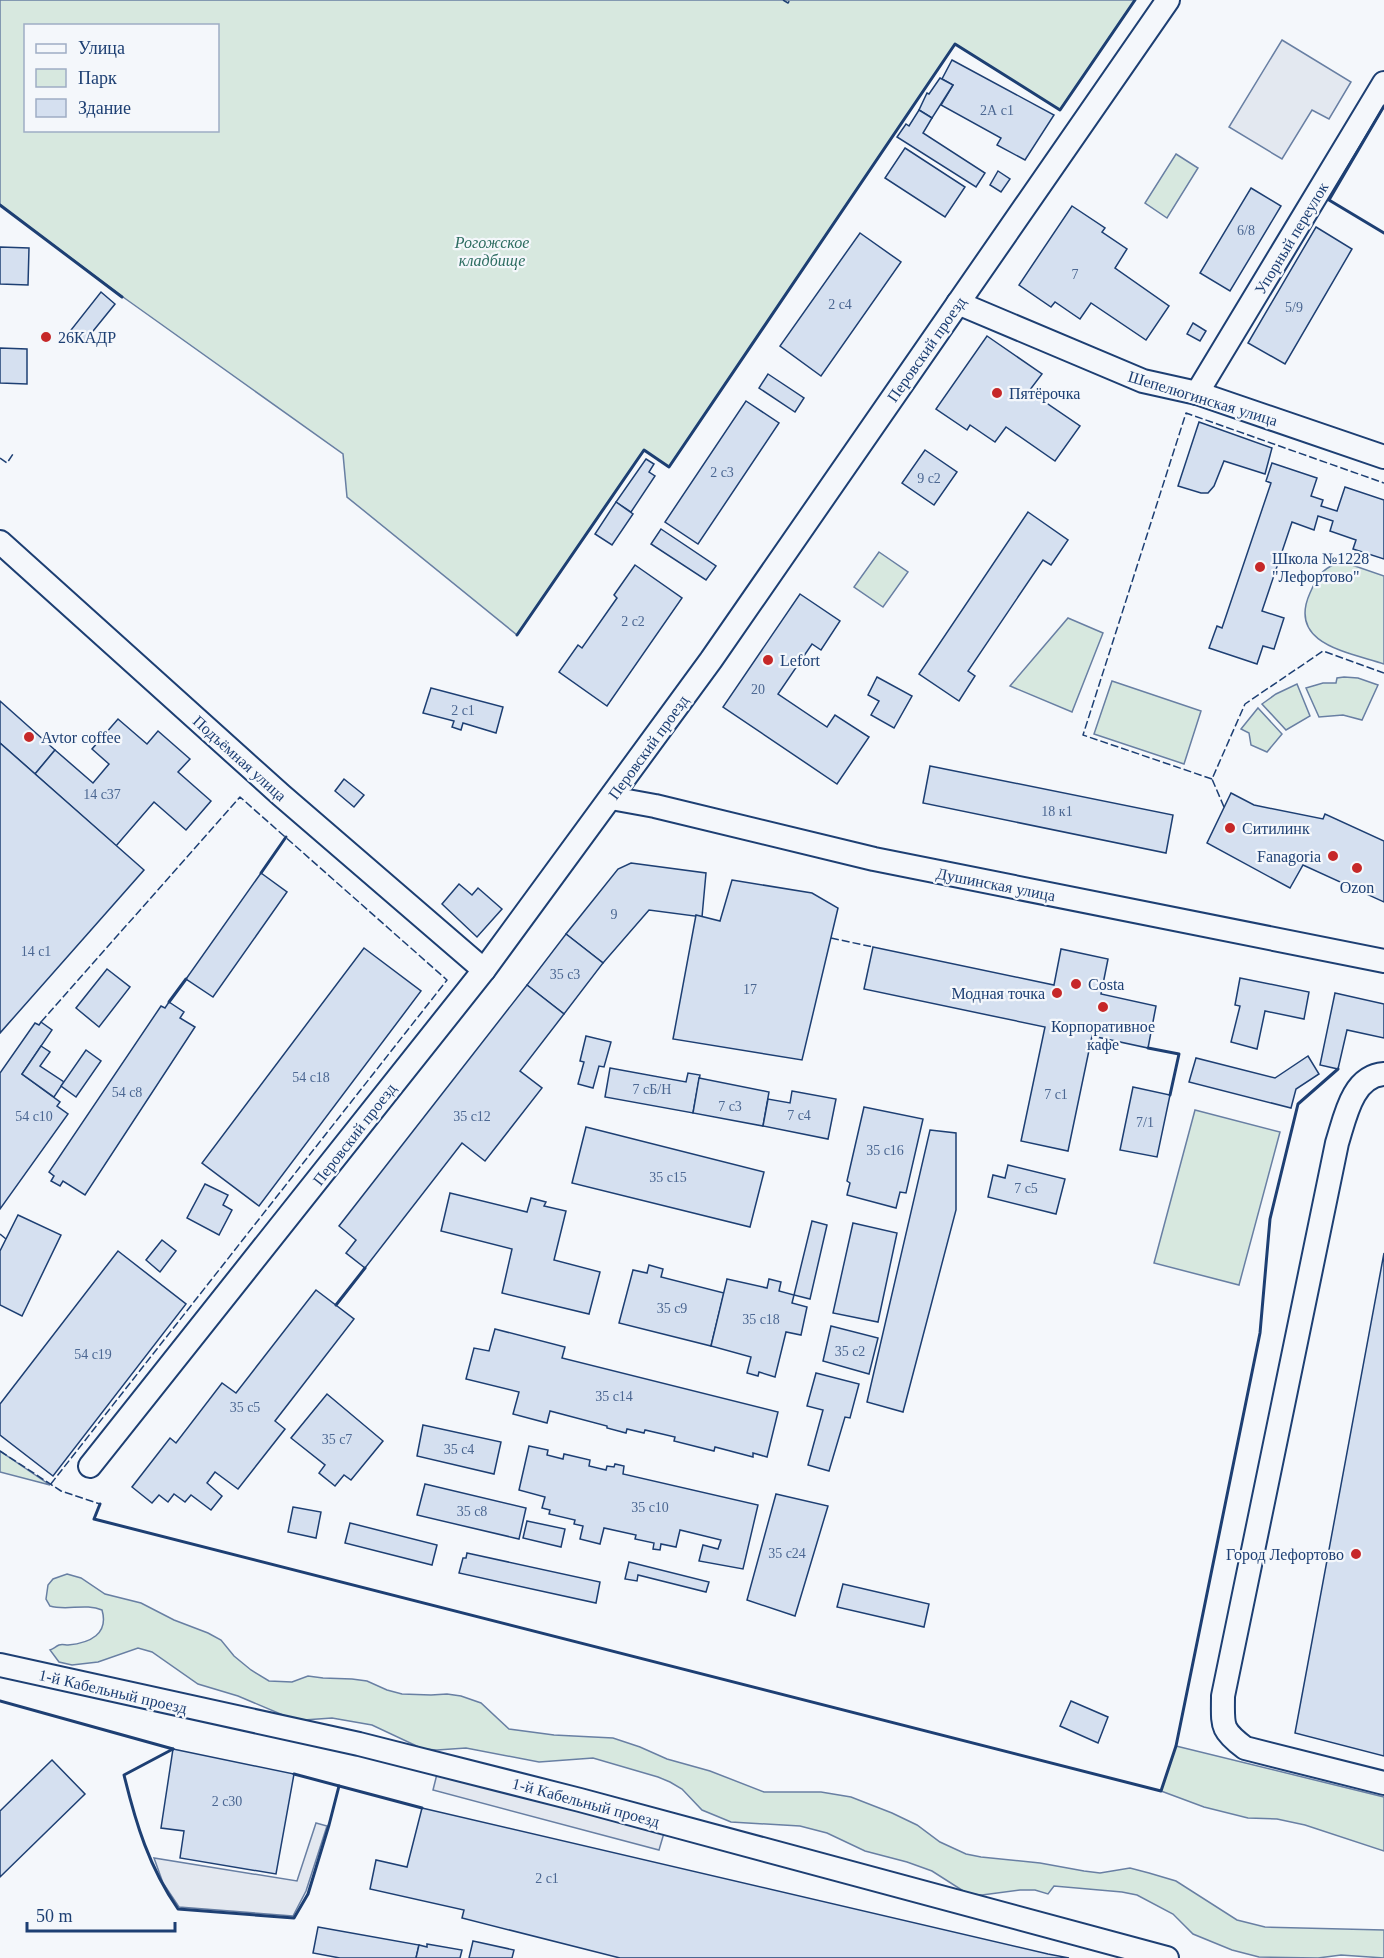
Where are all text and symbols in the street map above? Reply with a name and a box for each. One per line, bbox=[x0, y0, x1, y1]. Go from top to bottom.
legend bbox=[24, 24, 219, 132]
text: Улица bbox=[78, 38, 125, 58]
text: Парк bbox=[78, 68, 117, 88]
text: Здание bbox=[78, 98, 131, 118]
house number: 2А с1 bbox=[980, 103, 1014, 118]
street label: Упорный переулок bbox=[1251, 179, 1333, 298]
house number: 6/8 bbox=[1237, 223, 1255, 238]
park label: Рогожское кладбище bbox=[454, 234, 529, 270]
house number: 7 bbox=[1072, 267, 1079, 282]
street label: Перовский проезд bbox=[884, 293, 970, 406]
house number: 2 с4 bbox=[828, 297, 852, 312]
house number: 5/9 bbox=[1285, 300, 1303, 315]
place label: 26КАДР bbox=[58, 329, 116, 347]
marker: 26КАДР bbox=[39, 330, 53, 344]
street label: Шепелюгинская улица bbox=[1126, 368, 1280, 430]
place label: Пятёрочка bbox=[1009, 385, 1080, 403]
marker: Пятёрочка bbox=[990, 386, 1004, 400]
house number: 2 с3 bbox=[710, 465, 734, 480]
house number: 9 с2 bbox=[917, 471, 941, 486]
place label: Школа №1228 "Лефортово" bbox=[1272, 550, 1369, 586]
marker: Школа №1228 "Лефортово" bbox=[1253, 560, 1267, 574]
house number: 2 с2 bbox=[621, 614, 645, 629]
place label: Lefort bbox=[780, 652, 821, 669]
marker: Lefort bbox=[761, 653, 775, 667]
house number: 20 bbox=[751, 682, 765, 697]
street label: Перовский проезд bbox=[605, 692, 693, 803]
house number: 2 с1 bbox=[451, 703, 475, 718]
street label: Подъёмная улица bbox=[189, 712, 290, 805]
place label: Avtor coffee bbox=[41, 729, 121, 746]
marker: Avtor coffee bbox=[22, 730, 36, 744]
house number: 14 c37 bbox=[83, 787, 121, 802]
house number: 18 к1 bbox=[1041, 804, 1073, 819]
place label: Ситилинк bbox=[1242, 820, 1310, 837]
marker: Ситилинк bbox=[1223, 821, 1237, 835]
place label: Fanagoria bbox=[1257, 848, 1321, 866]
marker: Fanagoria bbox=[1326, 849, 1340, 863]
marker: Ozon bbox=[1350, 861, 1364, 875]
street label: Душинская улица bbox=[935, 865, 1057, 905]
place label: Ozon bbox=[1340, 879, 1374, 896]
house number: 9 bbox=[611, 907, 618, 922]
house number: 14 с1 bbox=[21, 944, 51, 959]
house number: 35 с3 bbox=[550, 967, 580, 982]
place label: Costa bbox=[1088, 976, 1124, 993]
marker: Costa bbox=[1069, 977, 1083, 991]
house number: 17 bbox=[743, 982, 757, 997]
place label: Модная точка bbox=[951, 985, 1045, 1003]
marker: Модная точка bbox=[1050, 986, 1064, 1000]
marker: Корпоративное кафе bbox=[1096, 1000, 1110, 1014]
place label: Корпоративное кафе bbox=[1051, 1018, 1155, 1054]
house number: 54 с18 bbox=[292, 1070, 330, 1085]
street label: Перовский проезд bbox=[309, 1080, 400, 1189]
house number: 7 сБ/Н bbox=[633, 1082, 671, 1097]
house number: 54 с8 bbox=[112, 1085, 142, 1100]
house number: 7 с1 bbox=[1044, 1087, 1068, 1102]
house number: 7 с3 bbox=[718, 1099, 742, 1114]
house number: 7 с4 bbox=[787, 1108, 811, 1123]
house number: 54 с10 bbox=[15, 1109, 53, 1124]
house number: 35 с12 bbox=[453, 1109, 491, 1124]
house number: 7/1 bbox=[1136, 1115, 1154, 1130]
house number: 35 с16 bbox=[866, 1143, 904, 1158]
house number: 35 с15 bbox=[649, 1170, 687, 1185]
house number: 7 с5 bbox=[1014, 1181, 1038, 1196]
house number: 35 с9 bbox=[657, 1301, 687, 1316]
house number: 35 с18 bbox=[742, 1312, 780, 1327]
house number: 35 с2 bbox=[835, 1344, 865, 1359]
house number: 54 с19 bbox=[74, 1347, 112, 1362]
house number: 35 с14 bbox=[595, 1389, 633, 1404]
house number: 35 с5 bbox=[230, 1400, 260, 1415]
house number: 35 с7 bbox=[322, 1432, 352, 1447]
house number: 35 с4 bbox=[444, 1442, 474, 1457]
house number: 35 с10 bbox=[631, 1500, 669, 1515]
house number: 35 с8 bbox=[457, 1504, 487, 1519]
house number: 35 с24 bbox=[768, 1546, 806, 1561]
place label: Город Лефортово bbox=[1226, 1546, 1344, 1564]
marker: Город Лефортово bbox=[1349, 1547, 1363, 1561]
street label: 1-й Кабельный проезд bbox=[37, 1666, 189, 1718]
street label: 1-й Кабельный проезд bbox=[510, 1775, 661, 1831]
house number: 2 с30 bbox=[212, 1794, 242, 1809]
house number: 2 с1 bbox=[535, 1871, 559, 1886]
scale bar bbox=[27, 1895, 176, 1933]
text: 50 m bbox=[36, 1906, 73, 1926]

